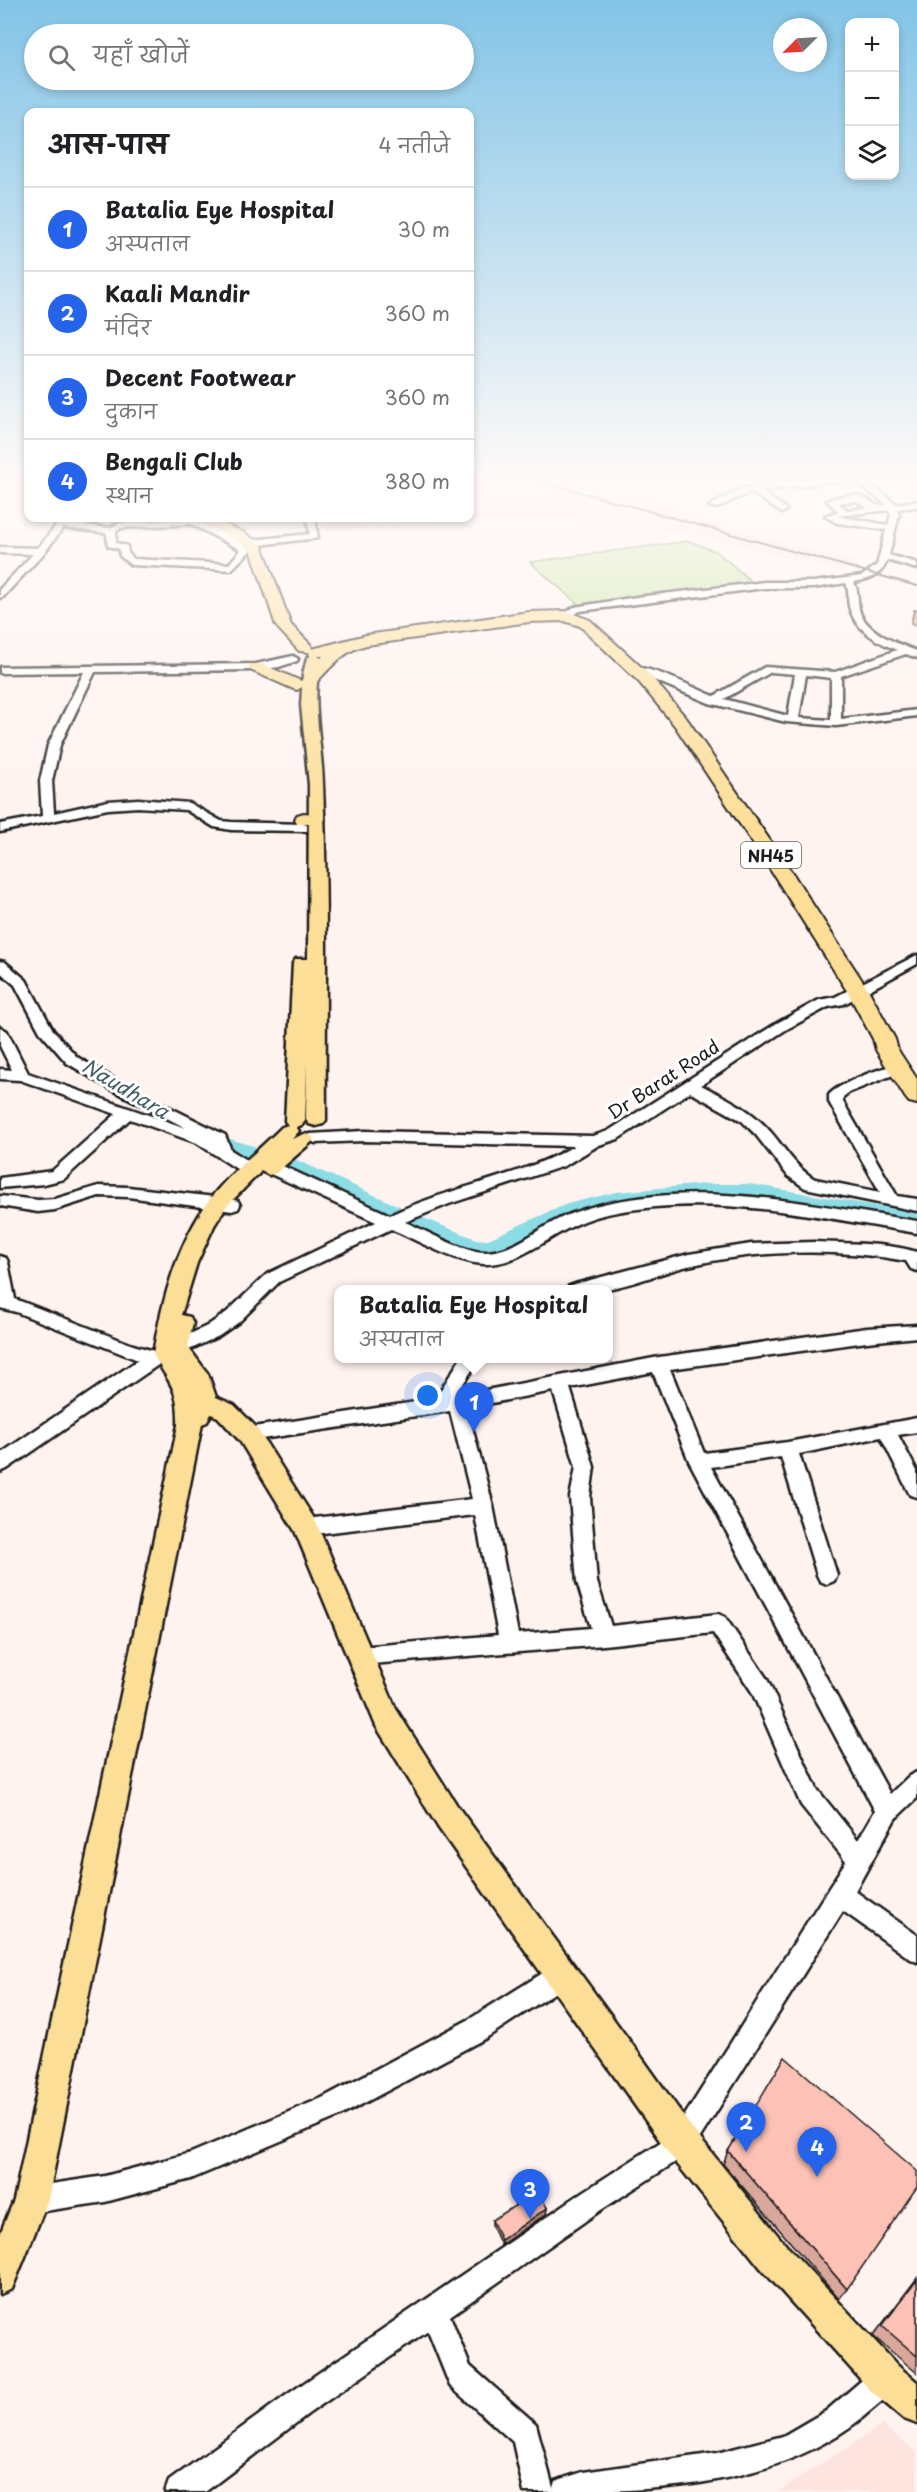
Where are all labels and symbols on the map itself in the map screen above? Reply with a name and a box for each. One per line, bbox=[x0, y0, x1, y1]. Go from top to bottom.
north arrow bbox=[773, 18, 827, 72]
road number: NH45 bbox=[741, 842, 801, 868]
street label: Dr Barat Road bbox=[602, 1033, 724, 1125]
water label: Naudhara bbox=[77, 1050, 176, 1126]
your location bbox=[413, 1381, 442, 1410]
pin: 1 bbox=[454, 1382, 494, 1432]
pin: 2 bbox=[726, 2102, 766, 2152]
pin: 4 bbox=[798, 2128, 836, 2177]
pin: 3 bbox=[510, 2170, 550, 2219]

